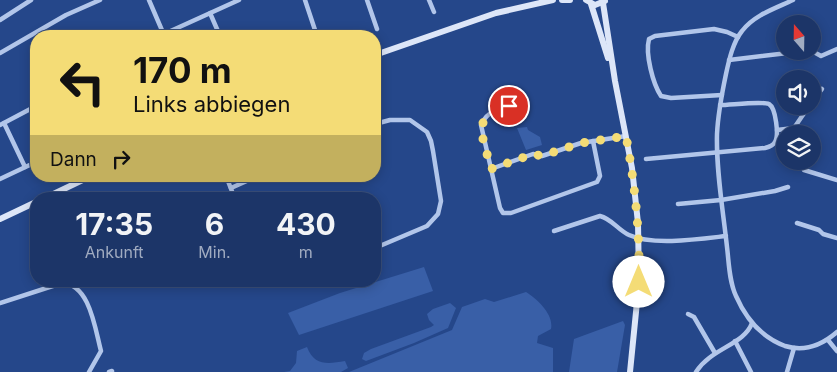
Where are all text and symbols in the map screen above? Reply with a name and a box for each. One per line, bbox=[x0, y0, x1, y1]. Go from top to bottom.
north arrow bbox=[776, 15, 821, 60]
map controls bbox=[776, 15, 821, 170]
text: 170 m bbox=[133, 49, 232, 91]
icon: left bbox=[50, 50, 115, 115]
button: sound bbox=[776, 70, 821, 115]
pin bbox=[488, 85, 530, 127]
text: Links abbiegen bbox=[133, 91, 290, 117]
icon: arrive bbox=[495, 92, 523, 120]
button: layers bbox=[776, 125, 821, 170]
icon: right bbox=[107, 145, 135, 173]
text: Dann bbox=[50, 148, 97, 171]
text: 17:35 bbox=[75, 206, 153, 242]
text: 6 bbox=[205, 206, 224, 242]
text: 430 bbox=[276, 206, 336, 242]
text: Ankunft bbox=[85, 242, 144, 262]
text: Min. bbox=[198, 242, 231, 262]
text: m bbox=[299, 242, 313, 262]
position arrow bbox=[612, 255, 664, 307]

